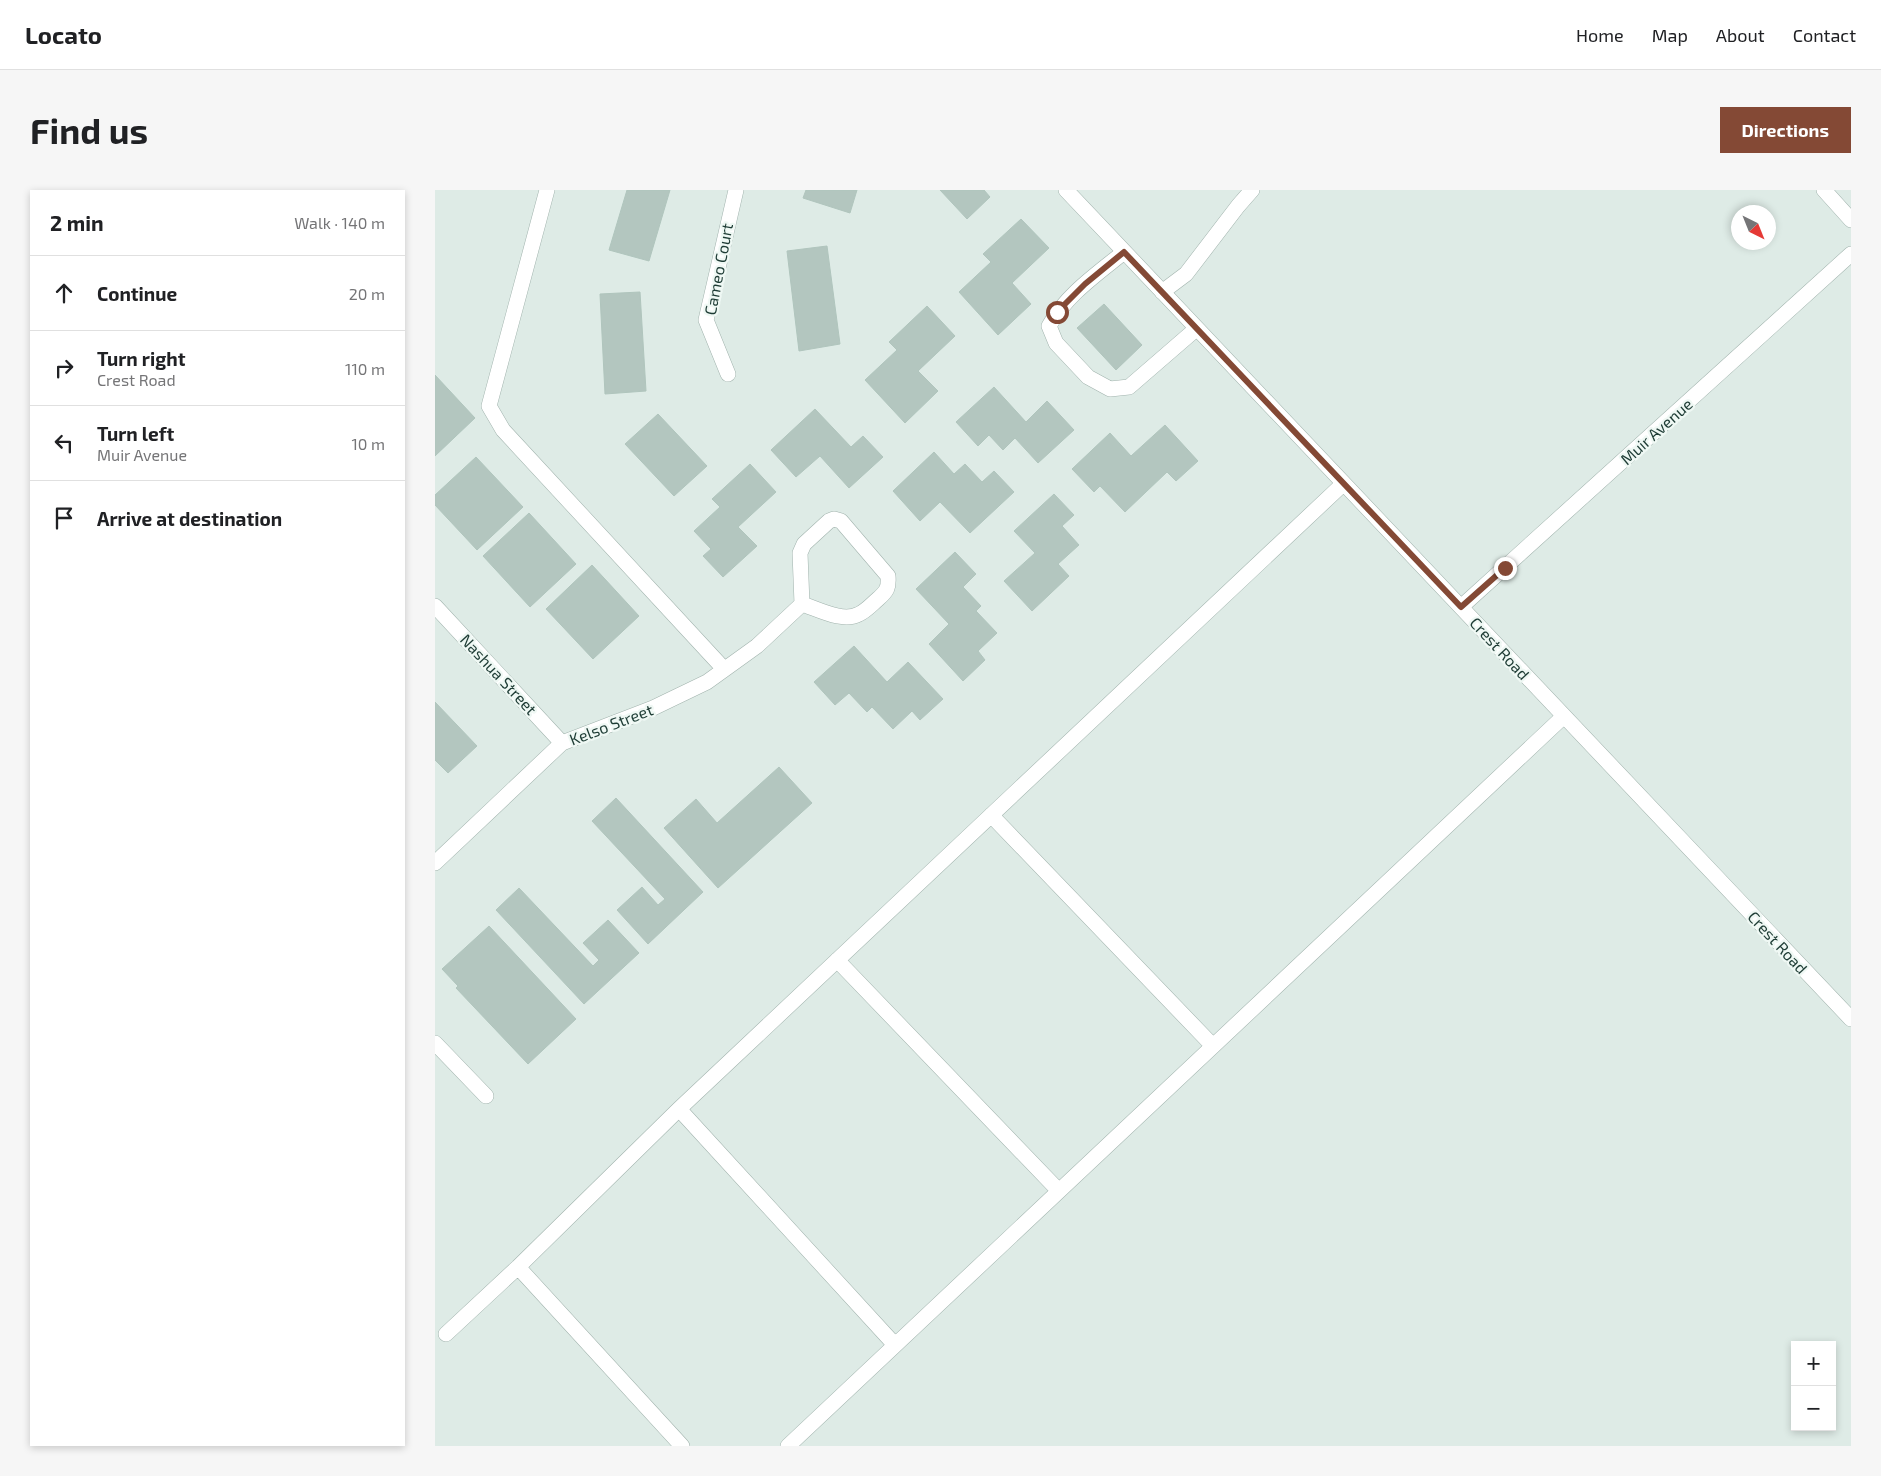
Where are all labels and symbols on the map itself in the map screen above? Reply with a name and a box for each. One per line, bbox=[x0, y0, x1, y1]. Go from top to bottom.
north arrow bbox=[1731, 205, 1776, 250]
street label: Cameo Court bbox=[700, 222, 736, 316]
route start bbox=[1046, 301, 1069, 324]
street label: Muir Avenue bbox=[1616, 394, 1696, 468]
route end bbox=[1494, 557, 1517, 580]
street label: Crest Road bbox=[1466, 613, 1534, 683]
street label: Nashua Street bbox=[457, 630, 541, 718]
street label: Kelso Street bbox=[567, 699, 655, 749]
street label: Crest Road bbox=[1744, 907, 1812, 977]

